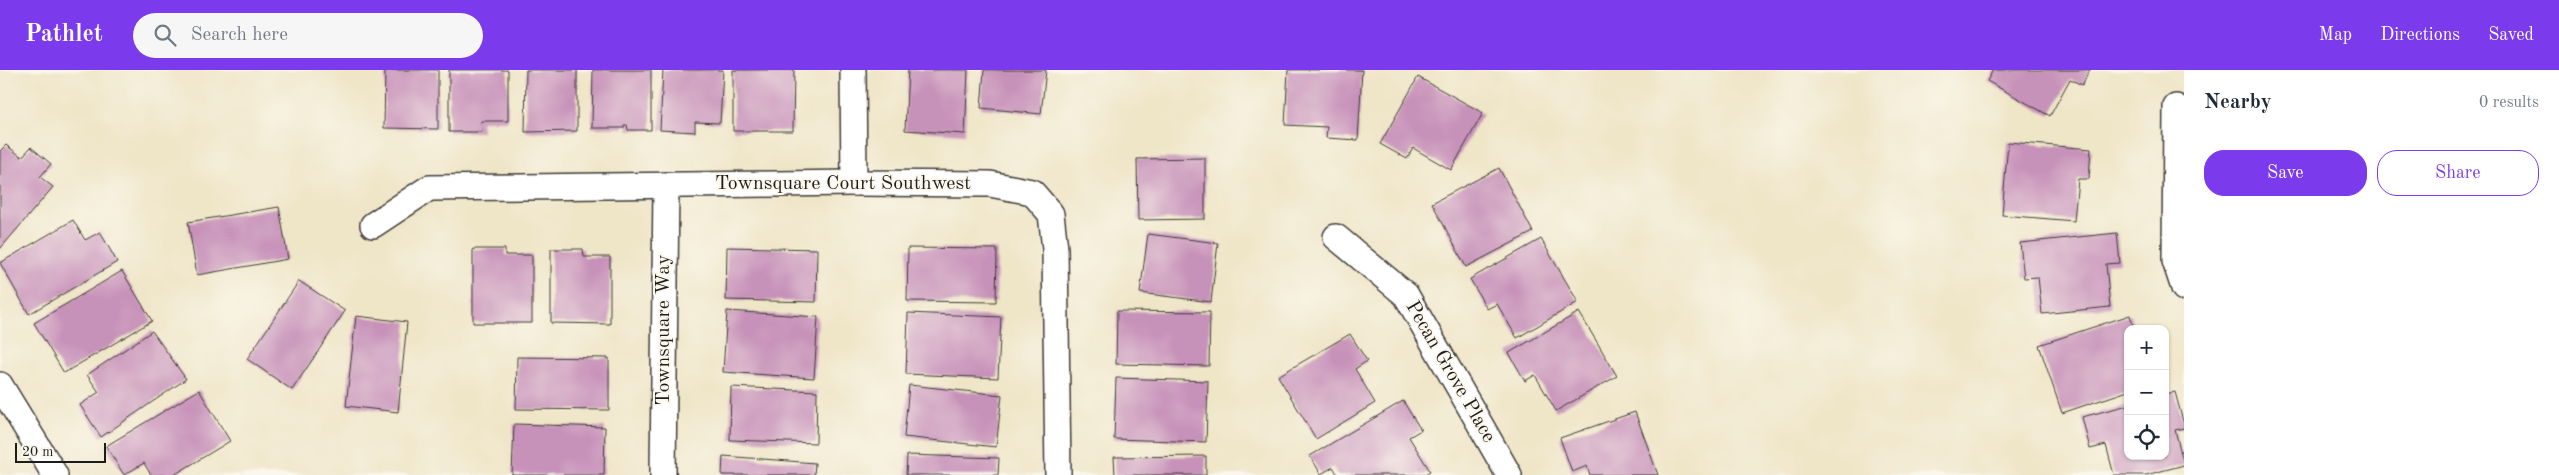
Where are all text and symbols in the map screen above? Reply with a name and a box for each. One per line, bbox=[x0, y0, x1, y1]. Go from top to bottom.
search box bbox=[133, 13, 483, 58]
icon: search bbox=[151, 21, 179, 49]
text: Pathlet bbox=[25, 23, 103, 47]
text: Search here bbox=[191, 26, 288, 45]
text: Map bbox=[2319, 26, 2352, 44]
text: Directions bbox=[2380, 26, 2460, 44]
text: Saved bbox=[2488, 26, 2534, 44]
text: Nearby bbox=[2204, 92, 2272, 113]
text: 0 results bbox=[2479, 95, 2539, 111]
button: Save bbox=[2204, 150, 2367, 196]
button: Share bbox=[2377, 150, 2539, 196]
street label: Townsquare Court Southwest bbox=[715, 174, 971, 194]
street label: Townsquare Way bbox=[654, 254, 674, 406]
street label: Pecan Grove Place bbox=[1401, 298, 1499, 446]
map controls bbox=[2124, 325, 2169, 460]
button: + bbox=[2124, 325, 2169, 370]
button: − bbox=[2124, 370, 2169, 415]
button: locate bbox=[2124, 415, 2169, 460]
scale bar bbox=[15, 440, 106, 463]
text: 20 m bbox=[22, 445, 53, 459]

